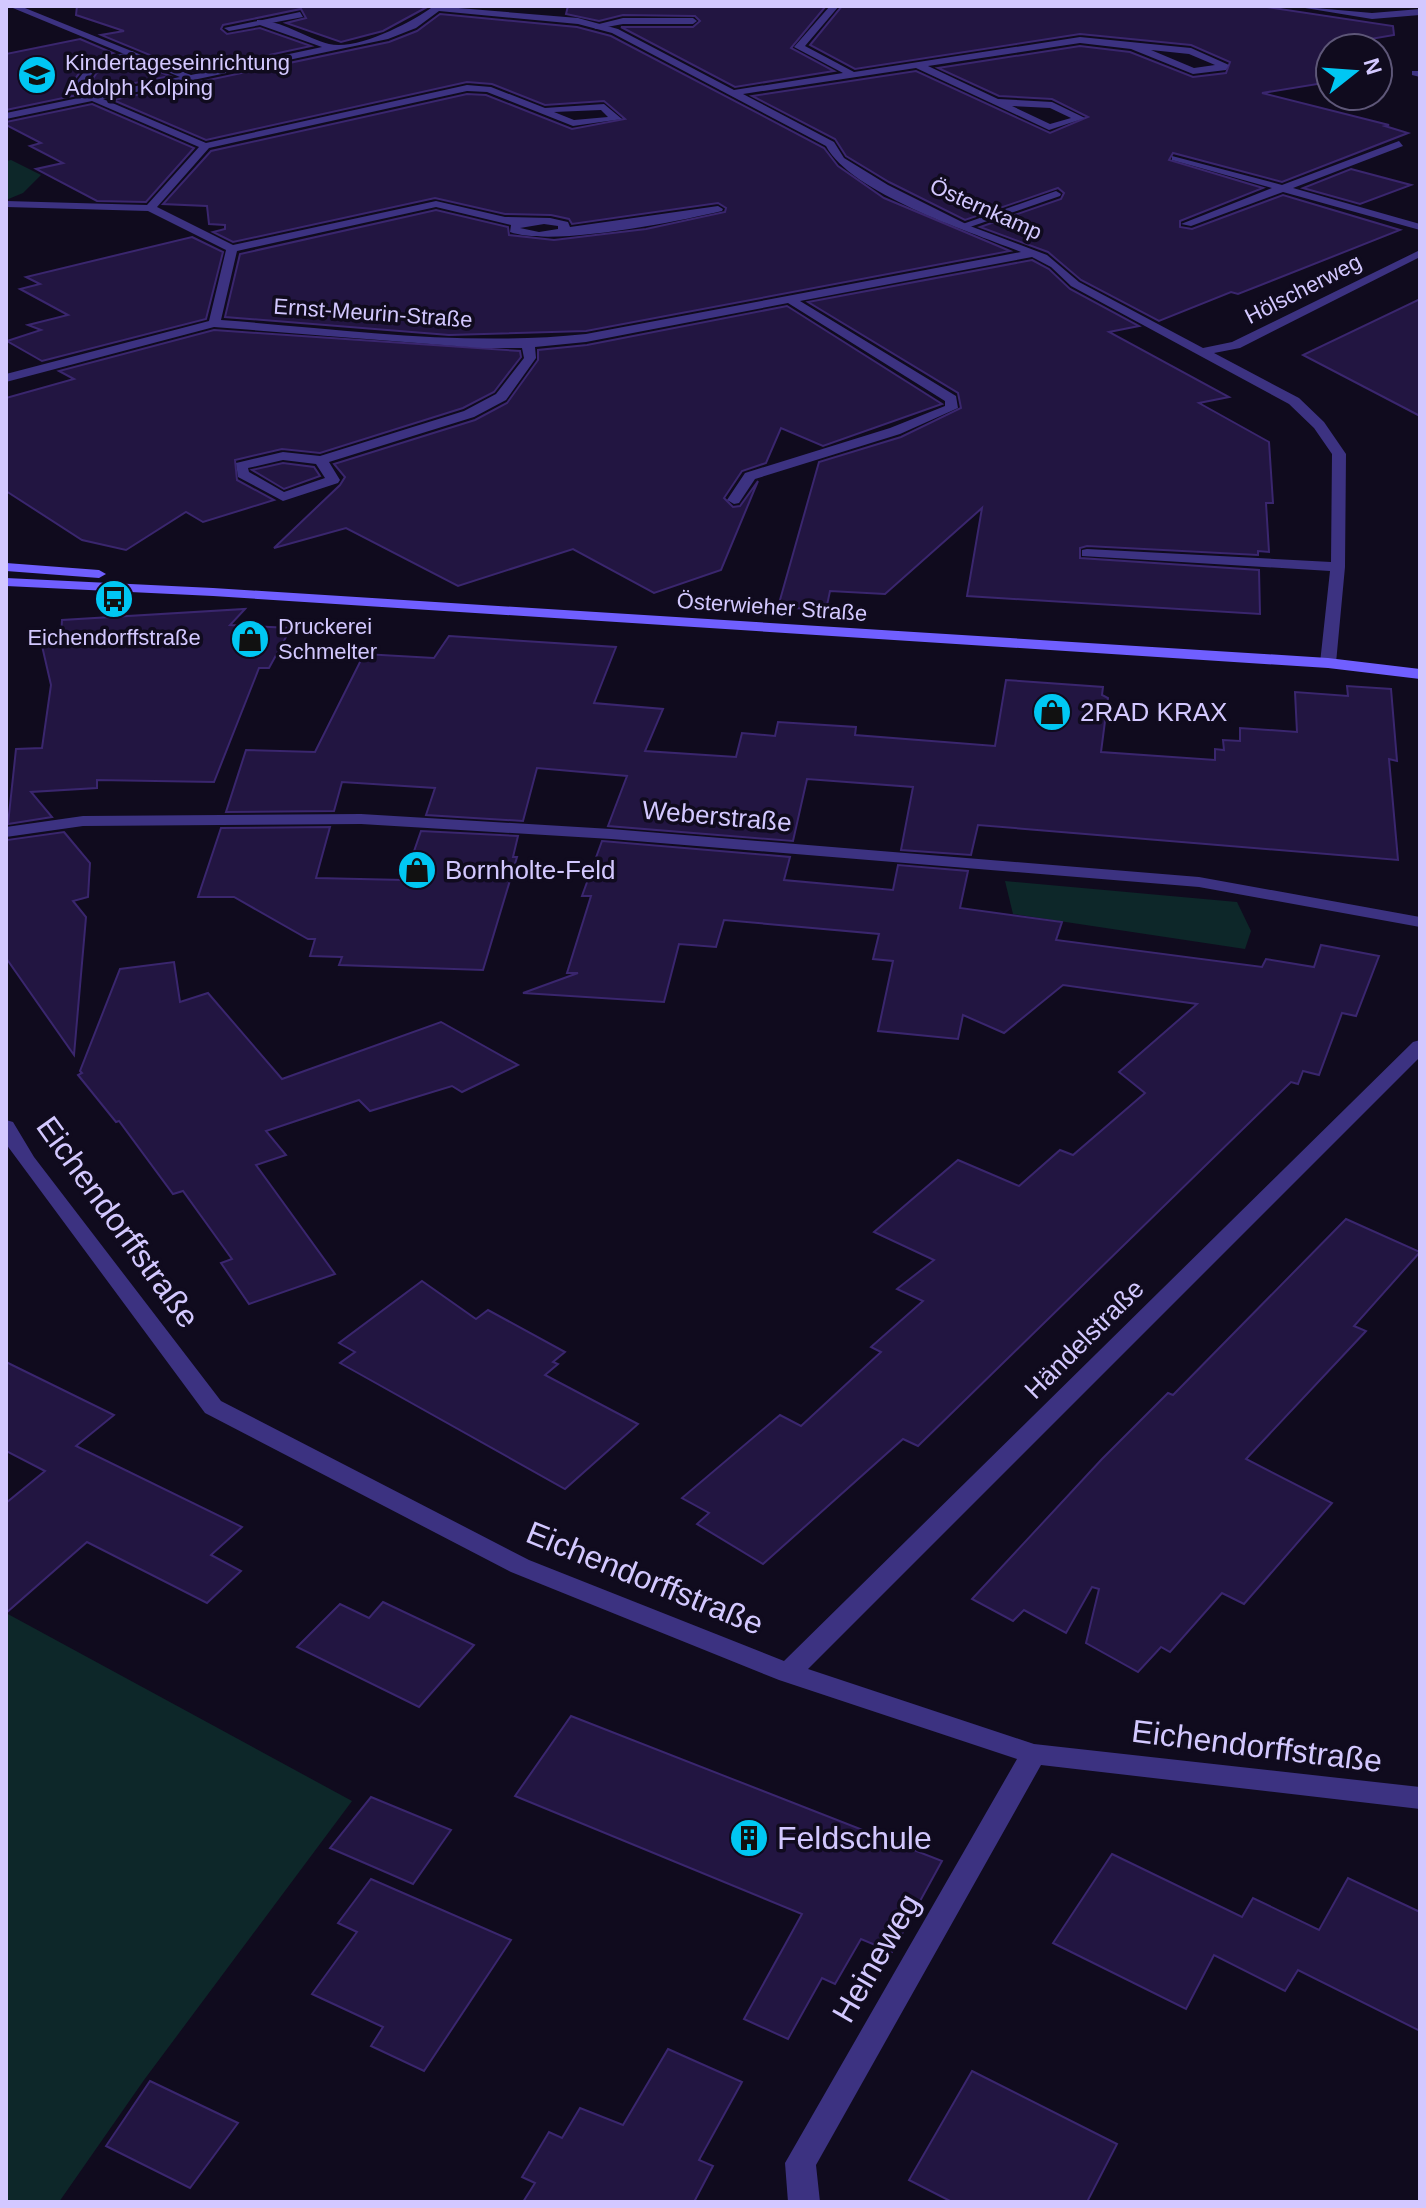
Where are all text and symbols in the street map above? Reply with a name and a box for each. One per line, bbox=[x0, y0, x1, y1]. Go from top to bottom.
north arrow bbox=[1314, 32, 1394, 112]
place label: Kindertageseinrichtung Adolph Kolping bbox=[65, 50, 290, 100]
school or university icon: Kindertageseinrichtung Adolph Kolping bbox=[16, 54, 58, 96]
text: N bbox=[1358, 55, 1387, 78]
street label: Östernkamp bbox=[926, 173, 1046, 245]
street label: Hölscherweg bbox=[1241, 249, 1365, 329]
street label: Ernst-Meurin-Straße bbox=[273, 294, 473, 332]
bus stop icon: Eichendorffstraße bbox=[93, 578, 135, 620]
street label: Österwieher Straße bbox=[676, 588, 868, 626]
place label: Druckerei Schmelter bbox=[278, 614, 377, 664]
shop icon: Druckerei Schmelter bbox=[229, 618, 271, 660]
place label: Eichendorffstraße bbox=[27, 625, 201, 650]
shop icon: 2RAD KRAX bbox=[1031, 691, 1073, 733]
place label: 2RAD KRAX bbox=[1080, 697, 1227, 727]
street label: Weberstraße bbox=[641, 795, 793, 837]
shop icon: Bornholte-Feld bbox=[396, 849, 438, 891]
place label: Bornholte-Feld bbox=[445, 855, 616, 885]
street label: Eichendorffstraße bbox=[29, 1109, 207, 1335]
street label: Händelstraße bbox=[1018, 1273, 1150, 1405]
street label: Eichendorffstraße bbox=[521, 1514, 769, 1642]
street label: Eichendorffstraße bbox=[1130, 1713, 1384, 1779]
building icon: Feldschule bbox=[728, 1817, 770, 1859]
place label: Feldschule bbox=[777, 1820, 932, 1856]
street label: Heineweg bbox=[825, 1887, 927, 2029]

